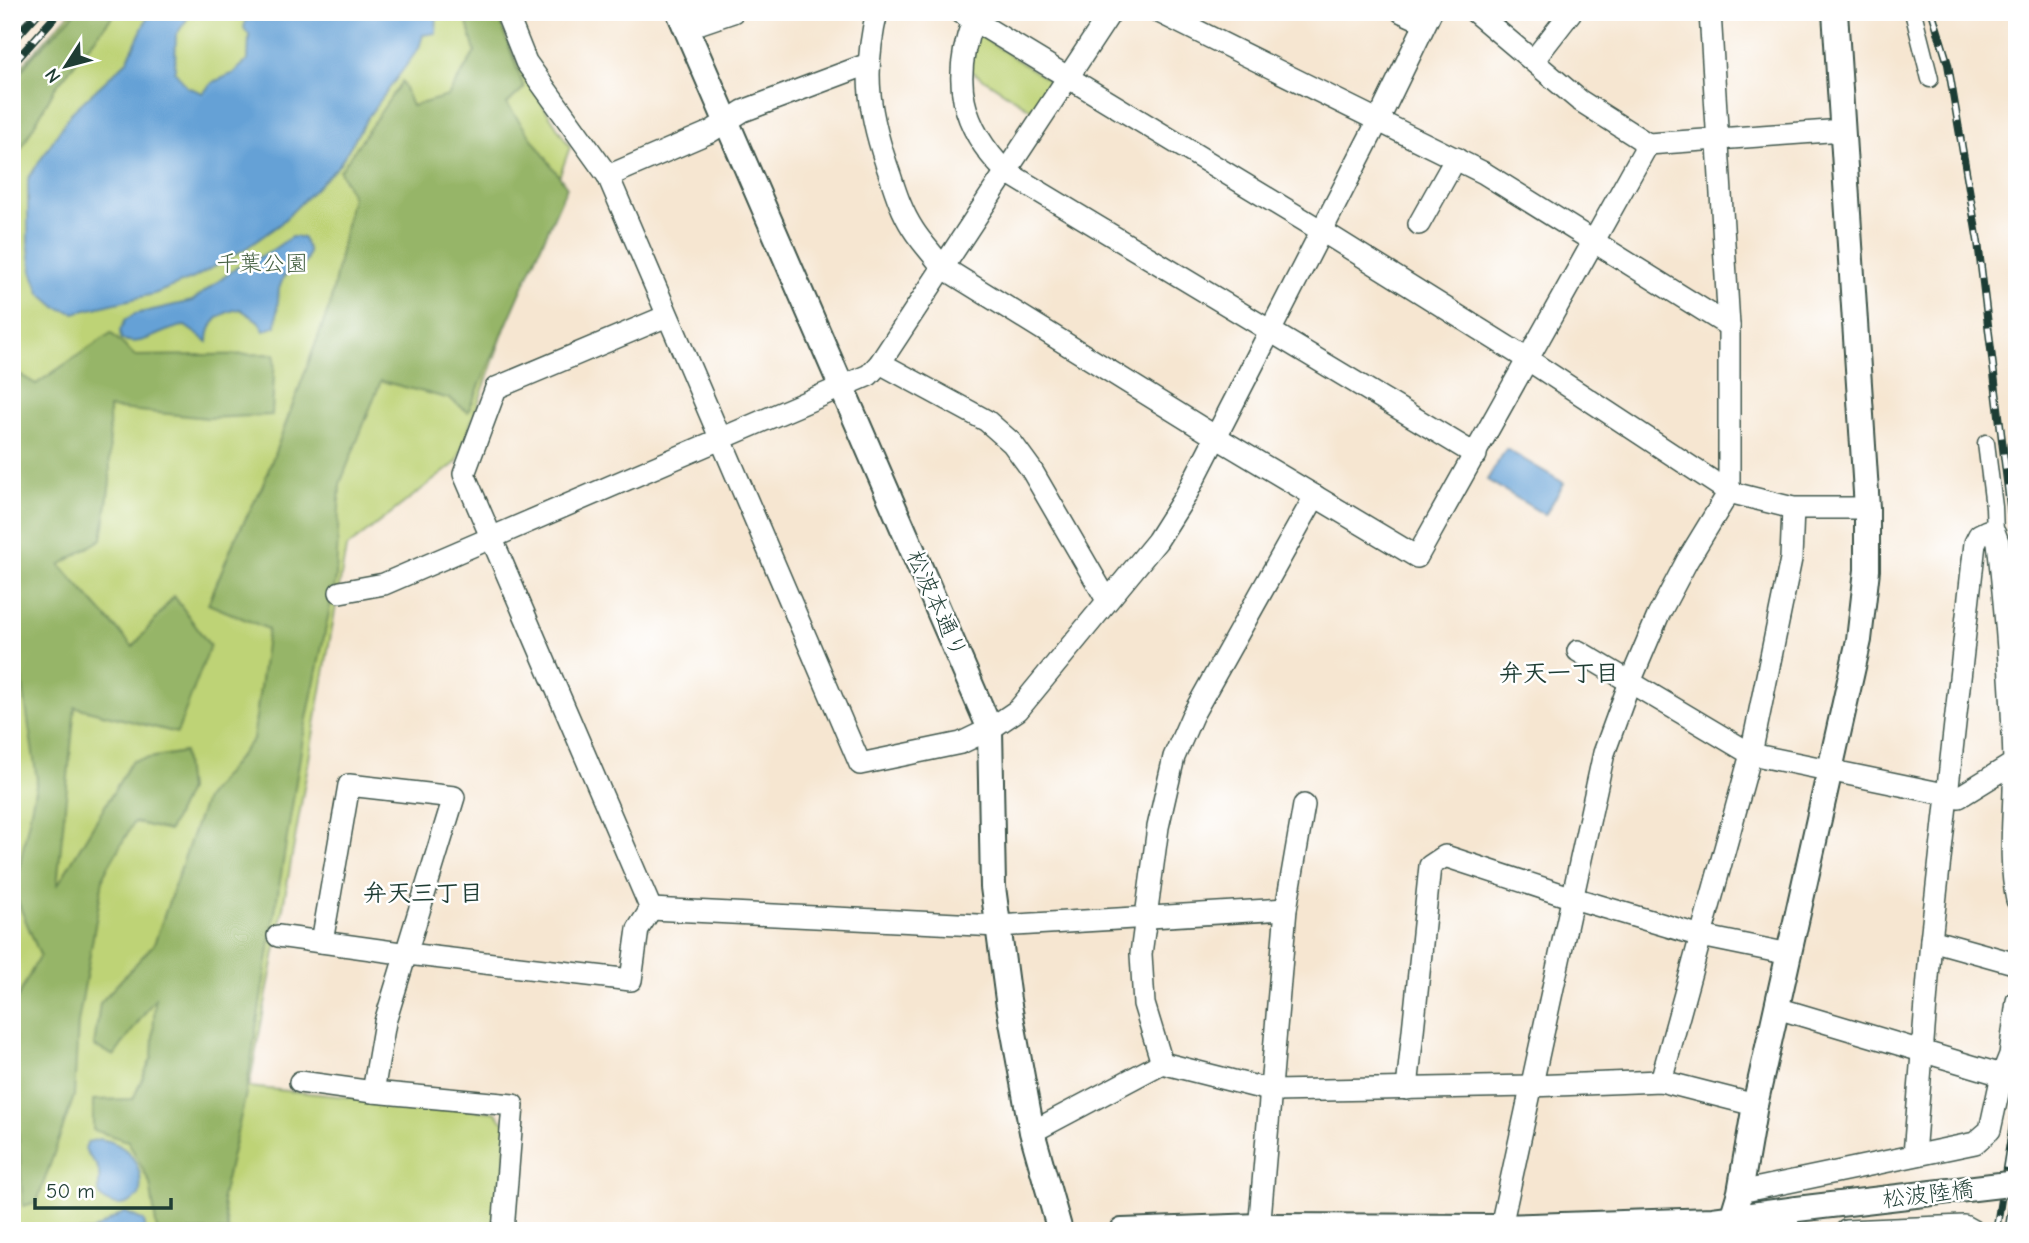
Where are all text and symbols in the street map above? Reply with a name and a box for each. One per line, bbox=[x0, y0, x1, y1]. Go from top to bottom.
north arrow bbox=[32, 32, 102, 102]
text: N bbox=[41, 64, 66, 87]
park label: 千葉公園 bbox=[216, 250, 308, 277]
street label: 松波本通り bbox=[901, 546, 973, 662]
district label: 弁天一丁目 bbox=[1499, 659, 1619, 687]
district label: 弁天三丁目 bbox=[363, 879, 483, 907]
scale bar bbox=[35, 1166, 172, 1210]
street label: 松波陸橋 bbox=[1881, 1175, 1975, 1213]
text: 50 m bbox=[46, 1179, 95, 1203]

